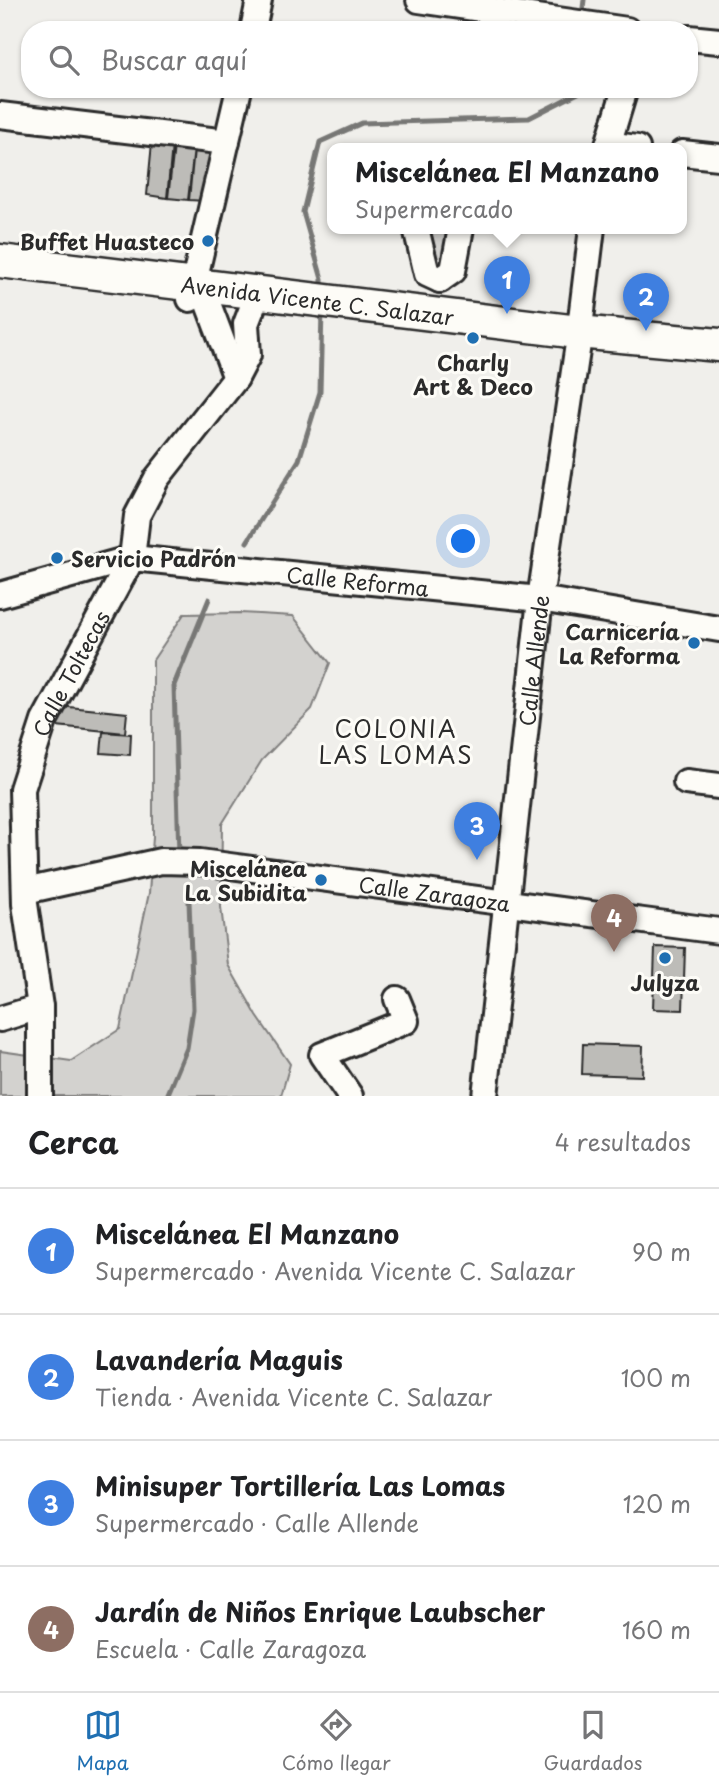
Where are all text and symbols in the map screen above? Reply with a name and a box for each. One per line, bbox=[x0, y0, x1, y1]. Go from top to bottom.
search box bbox=[21, 21, 698, 98]
text: Buscar aquí bbox=[101, 40, 247, 79]
icon: search bbox=[45, 41, 83, 79]
popup bbox=[327, 143, 687, 234]
text: Miscelánea El Manzano bbox=[355, 152, 659, 191]
text: Supermercado bbox=[355, 191, 513, 226]
place label: Buffet Huasteco bbox=[20, 225, 194, 257]
marker: Buffet Huasteco bbox=[200, 233, 216, 249]
pin: 1 bbox=[484, 256, 530, 314]
street label: Avenida Vicente C. Salazar bbox=[179, 267, 456, 333]
pin: 2 bbox=[623, 273, 669, 331]
marker: Charly Art & Deco bbox=[465, 330, 481, 346]
place label: Charly Art & Deco bbox=[412, 346, 533, 402]
your location bbox=[446, 524, 480, 558]
place label: Servicio Padrón bbox=[71, 542, 236, 574]
marker: Servicio Padrón bbox=[49, 550, 65, 566]
street label: Calle Reforma bbox=[285, 558, 431, 604]
street label: Calle Allende bbox=[510, 593, 556, 728]
street label: Calle Toltecas bbox=[24, 604, 117, 740]
place label: Carnicería La Reforma bbox=[559, 615, 680, 671]
marker: Carnicería La Reforma bbox=[686, 635, 702, 651]
district label: COLONIA LAS LOMAS bbox=[319, 711, 474, 772]
pin: 3 bbox=[454, 802, 500, 860]
place label: Miscelánea La Subidita bbox=[185, 852, 307, 908]
street label: Calle Zaragoza bbox=[357, 867, 512, 919]
marker: Miscelánea La Subidita bbox=[313, 872, 329, 888]
pin: 4 bbox=[591, 894, 637, 952]
marker: Julyza bbox=[657, 950, 673, 966]
place label: Julyza bbox=[631, 966, 699, 998]
text: Cerca bbox=[28, 1119, 119, 1164]
text: 4 resultados bbox=[555, 1124, 691, 1159]
text: Miscelánea El Manzano bbox=[95, 1214, 399, 1253]
text: 1 bbox=[46, 1234, 57, 1269]
text: 90 m bbox=[632, 1234, 691, 1269]
text: Supermercado · Avenida Vicente C. Salazar bbox=[95, 1253, 575, 1288]
text: Lavandería Maguis bbox=[95, 1340, 343, 1379]
text: 2 bbox=[43, 1360, 59, 1395]
text: 100 m bbox=[621, 1360, 691, 1395]
text: Tienda · Avenida Vicente C. Salazar bbox=[95, 1379, 492, 1414]
text: Minisuper Tortillería Las Lomas bbox=[95, 1466, 505, 1505]
text: 3 bbox=[43, 1486, 59, 1521]
text: 120 m bbox=[623, 1486, 691, 1521]
text: Supermercado · Calle Allende bbox=[95, 1505, 419, 1540]
text: Jardín de Niños Enrique Laubscher bbox=[95, 1592, 545, 1631]
text: 4 bbox=[43, 1612, 59, 1647]
text: 160 m bbox=[622, 1612, 691, 1647]
text: Escuela · Calle Zaragoza bbox=[95, 1631, 366, 1666]
tab: Mapa bbox=[77, 1706, 129, 1776]
tab: Cómo llegar bbox=[282, 1706, 391, 1776]
tab: Guardados bbox=[544, 1706, 642, 1776]

